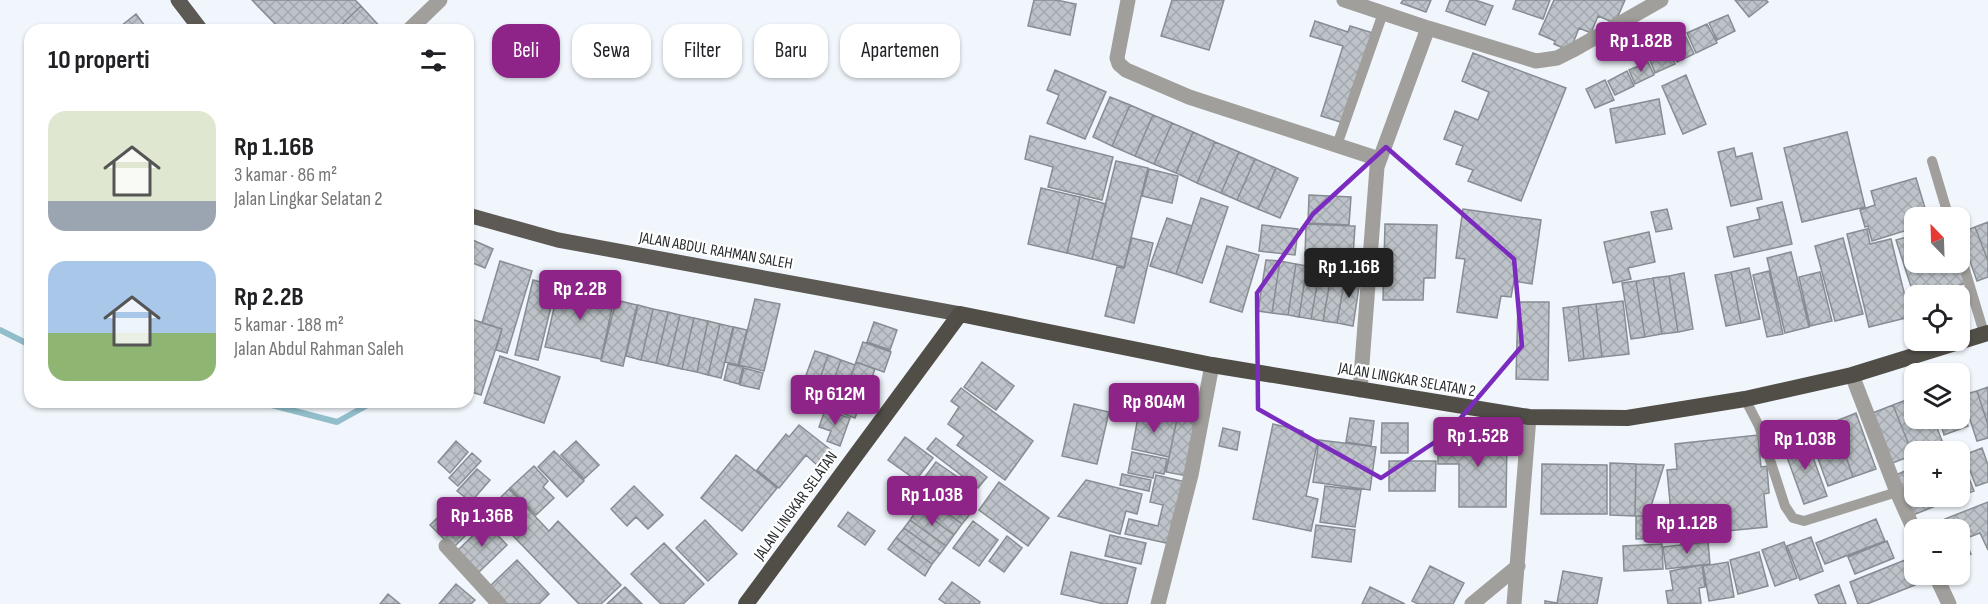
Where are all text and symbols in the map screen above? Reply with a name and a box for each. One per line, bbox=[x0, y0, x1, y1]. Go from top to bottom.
pin: Rp 1.82B bbox=[1579, 22, 1703, 73]
chip: Beli bbox=[492, 24, 560, 78]
chip: Sewa bbox=[572, 24, 651, 78]
chip: Filter bbox=[663, 24, 742, 78]
chip: Baru bbox=[754, 24, 828, 78]
chip: Apartemen bbox=[840, 24, 960, 78]
text: Rp 1.82B bbox=[1610, 29, 1672, 53]
icon: filters bbox=[417, 44, 450, 77]
text: 10 properti bbox=[48, 45, 150, 76]
text: Rp 1.16B bbox=[234, 132, 314, 163]
icon: home bbox=[96, 135, 168, 207]
text: 3 kamar · 86 m² bbox=[234, 163, 337, 187]
text: Jalan Lingkar Selatan 2 bbox=[234, 187, 383, 211]
north arrow bbox=[1904, 207, 1970, 273]
map controls bbox=[1904, 207, 1970, 585]
street label: JALAN ABDUL RAHMAN SALEH bbox=[637, 228, 794, 274]
pin: Rp 1.16B bbox=[1287, 248, 1411, 299]
text: Rp 1.16B bbox=[1318, 255, 1380, 279]
pin: Rp 2.2B bbox=[525, 270, 635, 321]
text: Rp 2.2B bbox=[553, 277, 607, 301]
text: Rp 2.2B bbox=[234, 282, 304, 313]
icon: home bbox=[96, 285, 168, 357]
button: locate bbox=[1904, 285, 1970, 351]
text: 5 kamar · 188 m² bbox=[234, 313, 344, 337]
text: Jalan Abdul Rahman Saleh bbox=[234, 337, 404, 361]
street label: JALAN LINGKAR SELATAN 2 bbox=[1336, 358, 1477, 401]
button: layers bbox=[1904, 363, 1970, 429]
pin: Rp 612M bbox=[780, 375, 890, 426]
text: Rp 612M bbox=[805, 382, 865, 406]
pin: Rp 804M bbox=[1099, 383, 1209, 434]
text: Rp 804M bbox=[1123, 390, 1185, 414]
pin: Rp 1.52B bbox=[1416, 417, 1540, 468]
pin: Rp 1.03B bbox=[1743, 420, 1867, 471]
text: Rp 1.52B bbox=[1447, 424, 1509, 448]
text: Rp 1.03B bbox=[1774, 427, 1836, 451]
button: + bbox=[1904, 441, 1970, 507]
street label: JALAN LINGKAR SELATAN bbox=[750, 448, 842, 565]
pin: Rp 1.03B bbox=[870, 476, 994, 527]
text: Rp 1.03B bbox=[901, 483, 963, 507]
pin: Rp 1.36B bbox=[420, 497, 544, 548]
text: Rp 1.36B bbox=[451, 504, 513, 528]
pin: Rp 1.12B bbox=[1625, 504, 1749, 555]
text: Rp 1.12B bbox=[1657, 511, 1717, 535]
button: − bbox=[1904, 519, 1970, 585]

